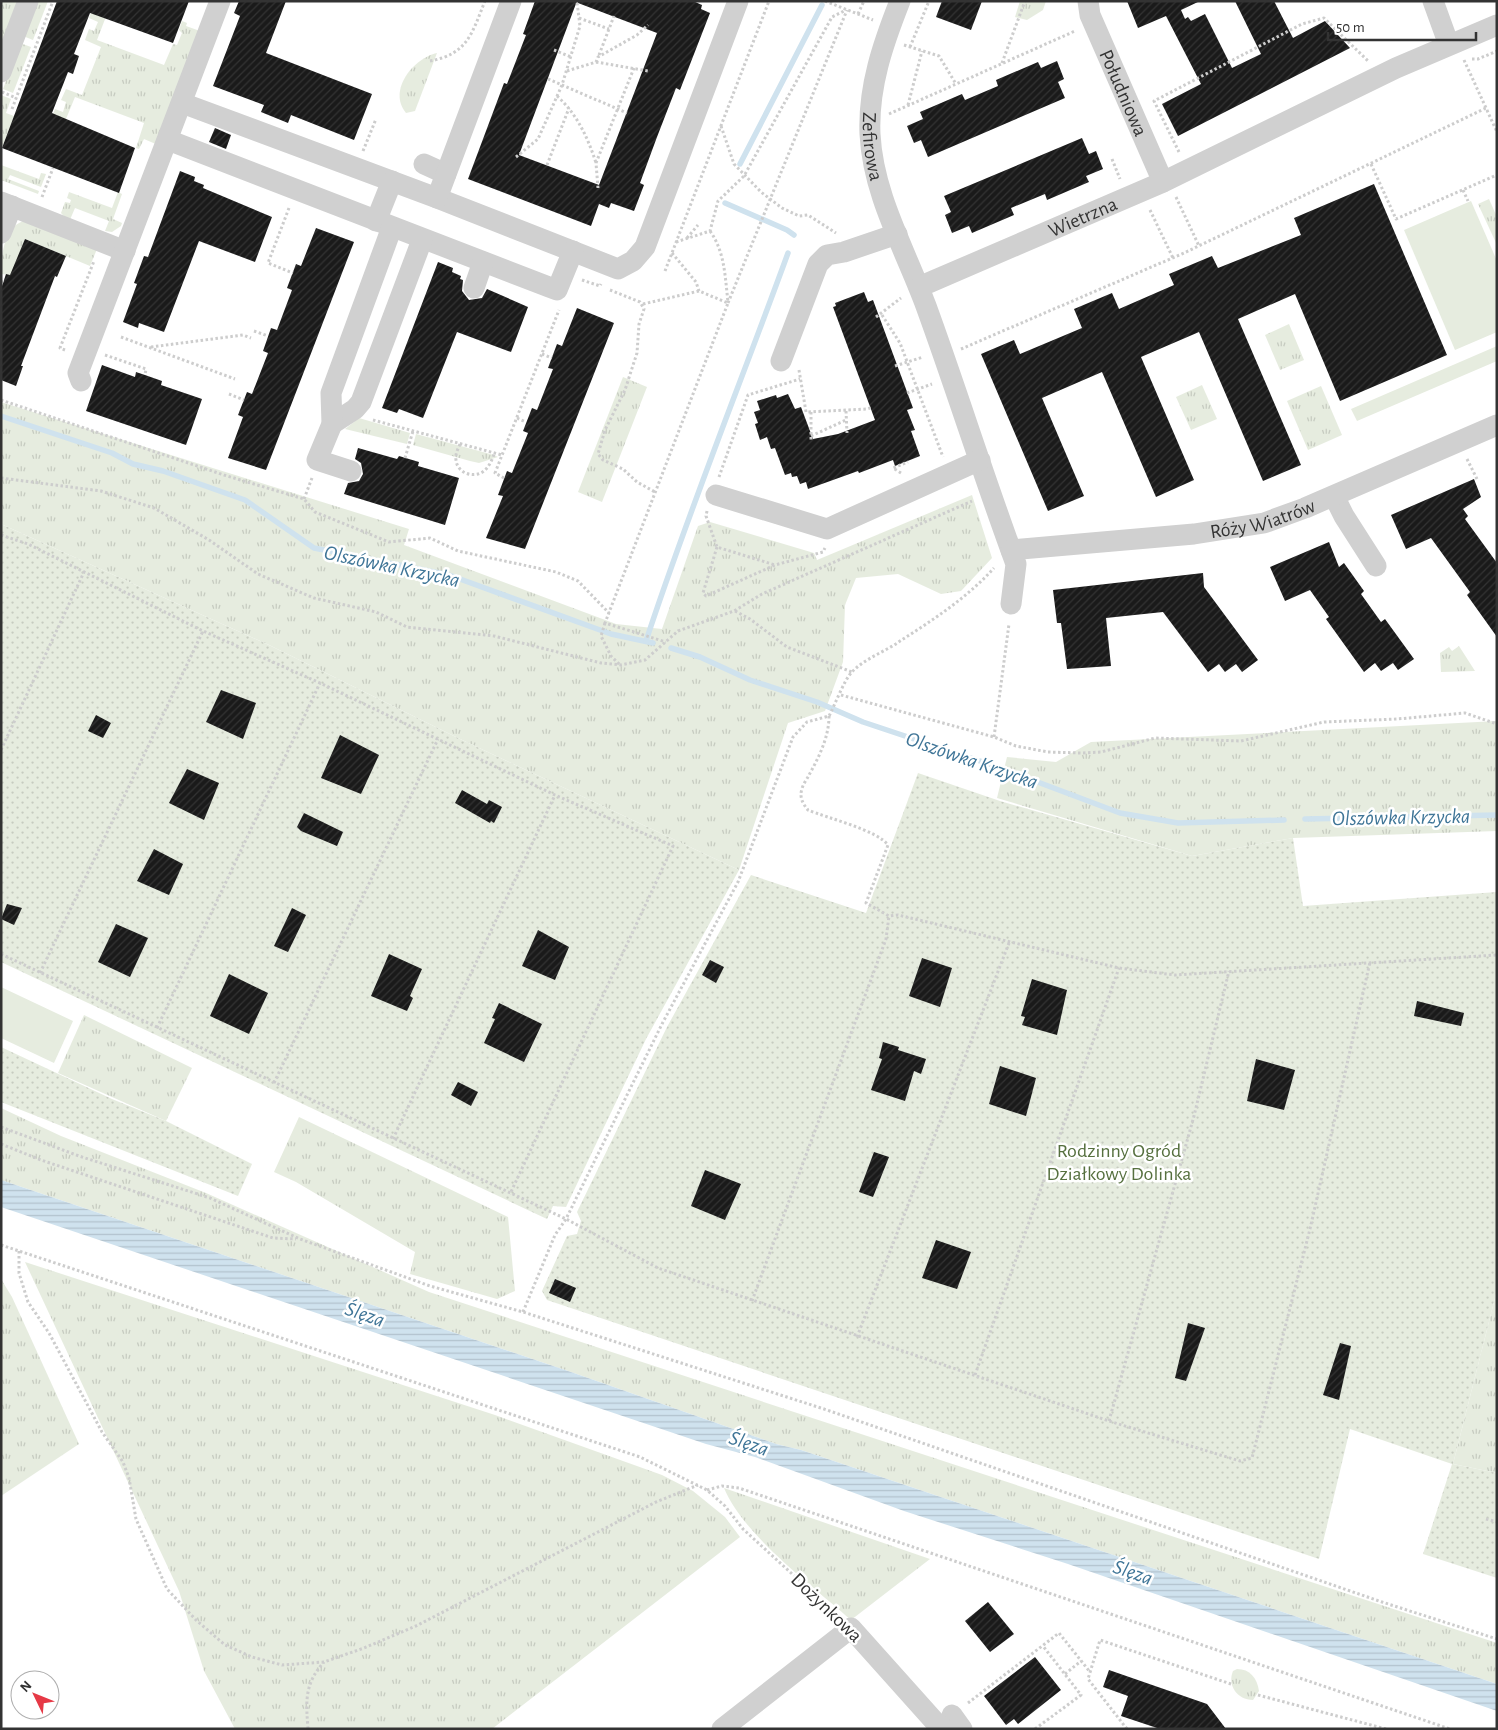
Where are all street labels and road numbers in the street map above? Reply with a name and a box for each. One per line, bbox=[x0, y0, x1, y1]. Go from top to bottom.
street label: Południowa bbox=[1095, 47, 1151, 139]
street label: Zefirowa bbox=[859, 112, 886, 183]
street label: Wietrzna bbox=[1046, 194, 1120, 241]
street label: Róży Wiatrów bbox=[1209, 496, 1319, 542]
street label: Dożynkowa bbox=[787, 1569, 866, 1646]

